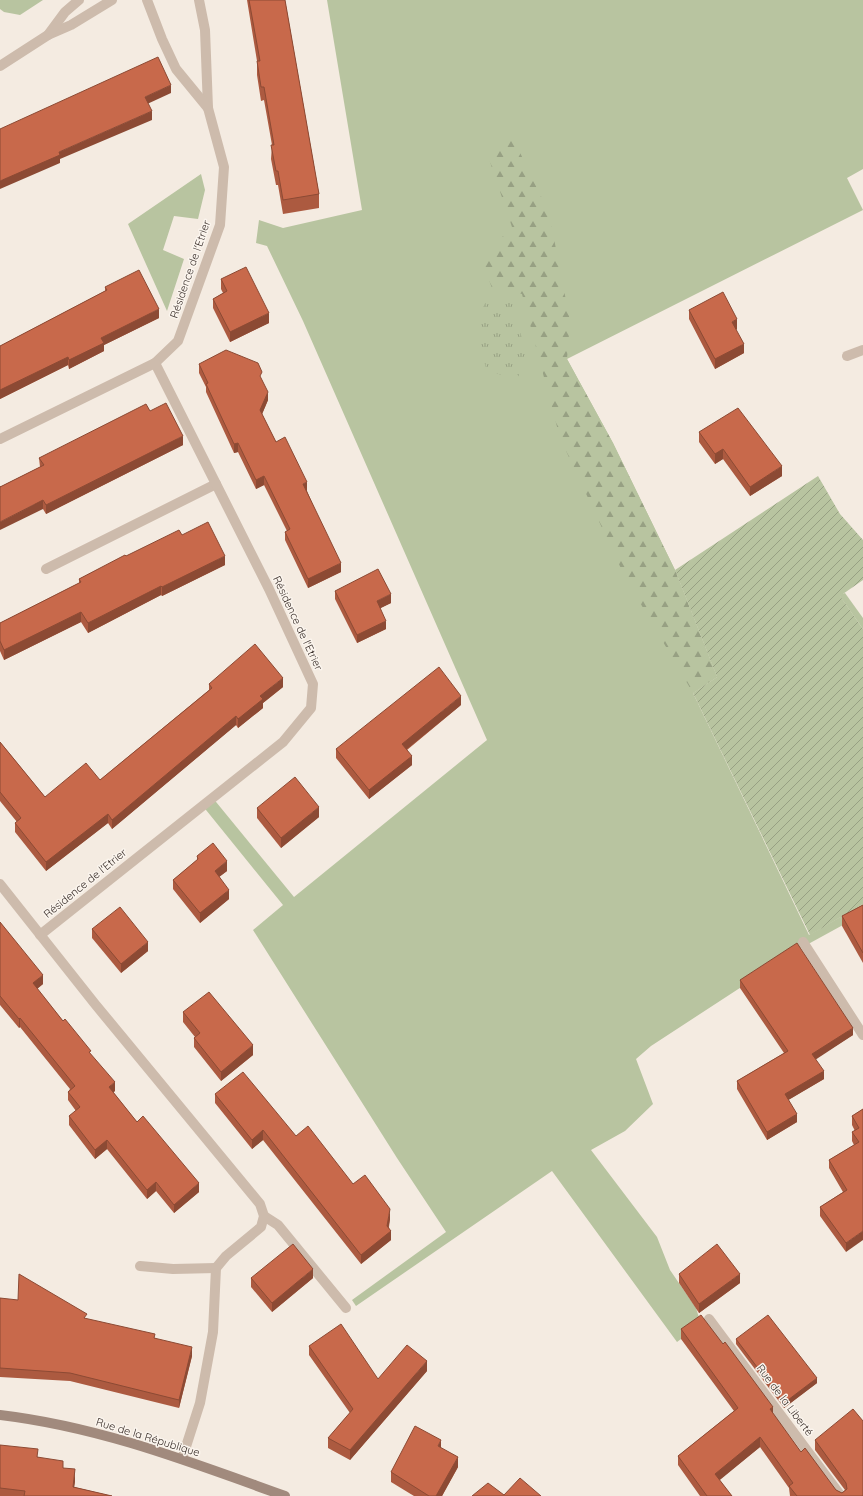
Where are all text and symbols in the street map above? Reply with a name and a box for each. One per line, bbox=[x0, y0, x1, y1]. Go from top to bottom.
street label: Résidence de l'Etrier bbox=[167, 217, 214, 320]
street label: Résidence de l'Etrier bbox=[270, 573, 326, 673]
street label: Résidence de l'Etrier bbox=[41, 845, 130, 921]
street label: Rue de la Liberté bbox=[754, 1361, 816, 1439]
street label: Rue de la République bbox=[94, 1415, 202, 1459]

